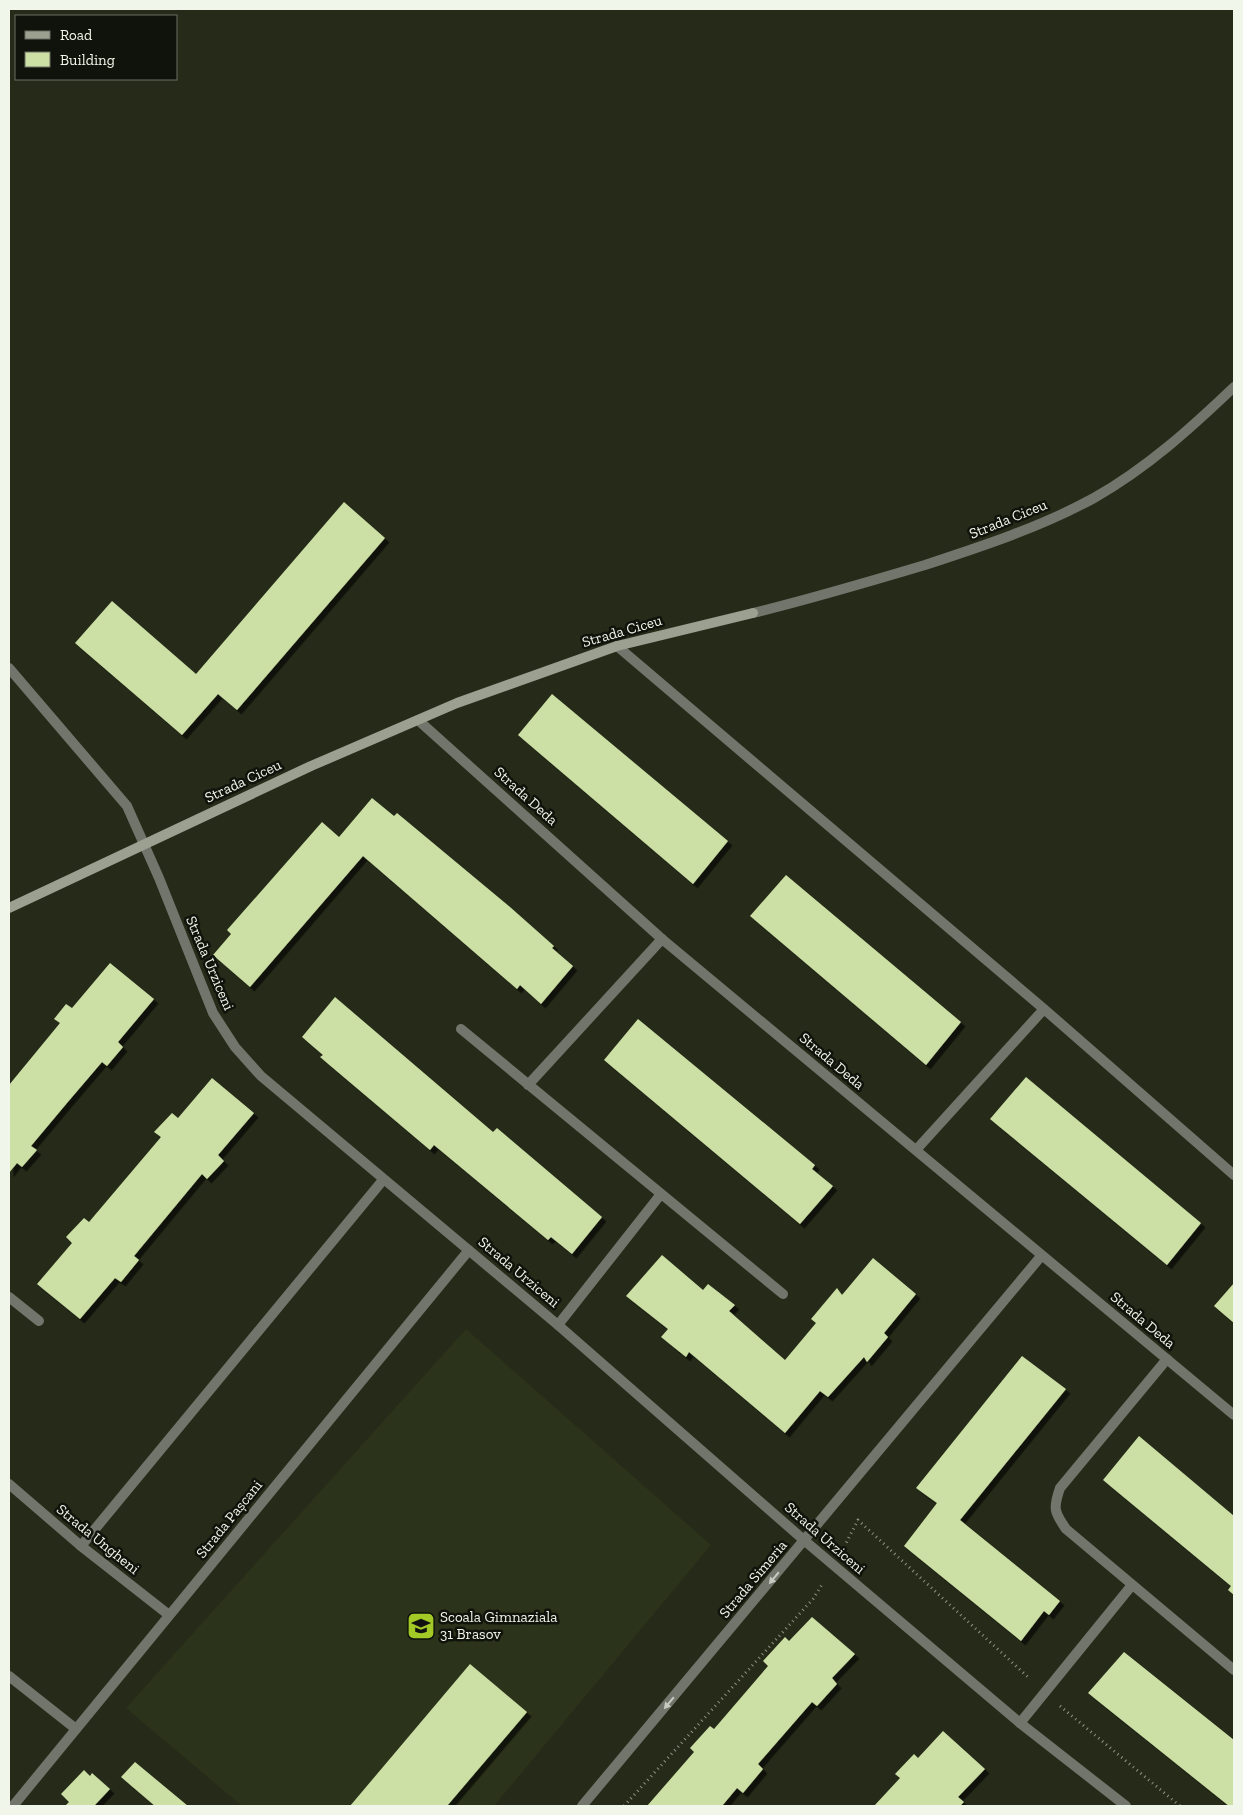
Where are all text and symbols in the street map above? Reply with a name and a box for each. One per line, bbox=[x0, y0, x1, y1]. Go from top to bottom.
legend bbox=[15, 15, 178, 80]
text: Road bbox=[60, 26, 93, 44]
text: Building bbox=[60, 51, 115, 69]
street label: Strada Ciceu bbox=[966, 495, 1050, 543]
street label: Strada Ciceu bbox=[580, 611, 665, 651]
street label: Strada Ciceu bbox=[202, 755, 285, 807]
street label: Strada Deda bbox=[491, 763, 561, 829]
street label: Strada Urziceni bbox=[182, 913, 238, 1013]
street label: Strada Deda bbox=[796, 1029, 868, 1093]
street label: Strada Urziceni bbox=[475, 1233, 563, 1311]
street label: Strada Deda bbox=[1107, 1288, 1179, 1352]
street label: Strada Pașcani bbox=[192, 1476, 266, 1562]
street label: Strada Urziceni bbox=[781, 1498, 869, 1578]
street label: Strada Ungheni bbox=[53, 1500, 143, 1578]
street label: Strada Simeria bbox=[715, 1536, 791, 1622]
one-way arrow bbox=[768, 1572, 779, 1585]
place label: Scoala Gimnaziala 31 Brasov bbox=[440, 1608, 558, 1643]
school or university icon: Scoala Gimnaziala 31 Brasov bbox=[406, 1611, 436, 1641]
one-way arrow bbox=[664, 1696, 675, 1709]

